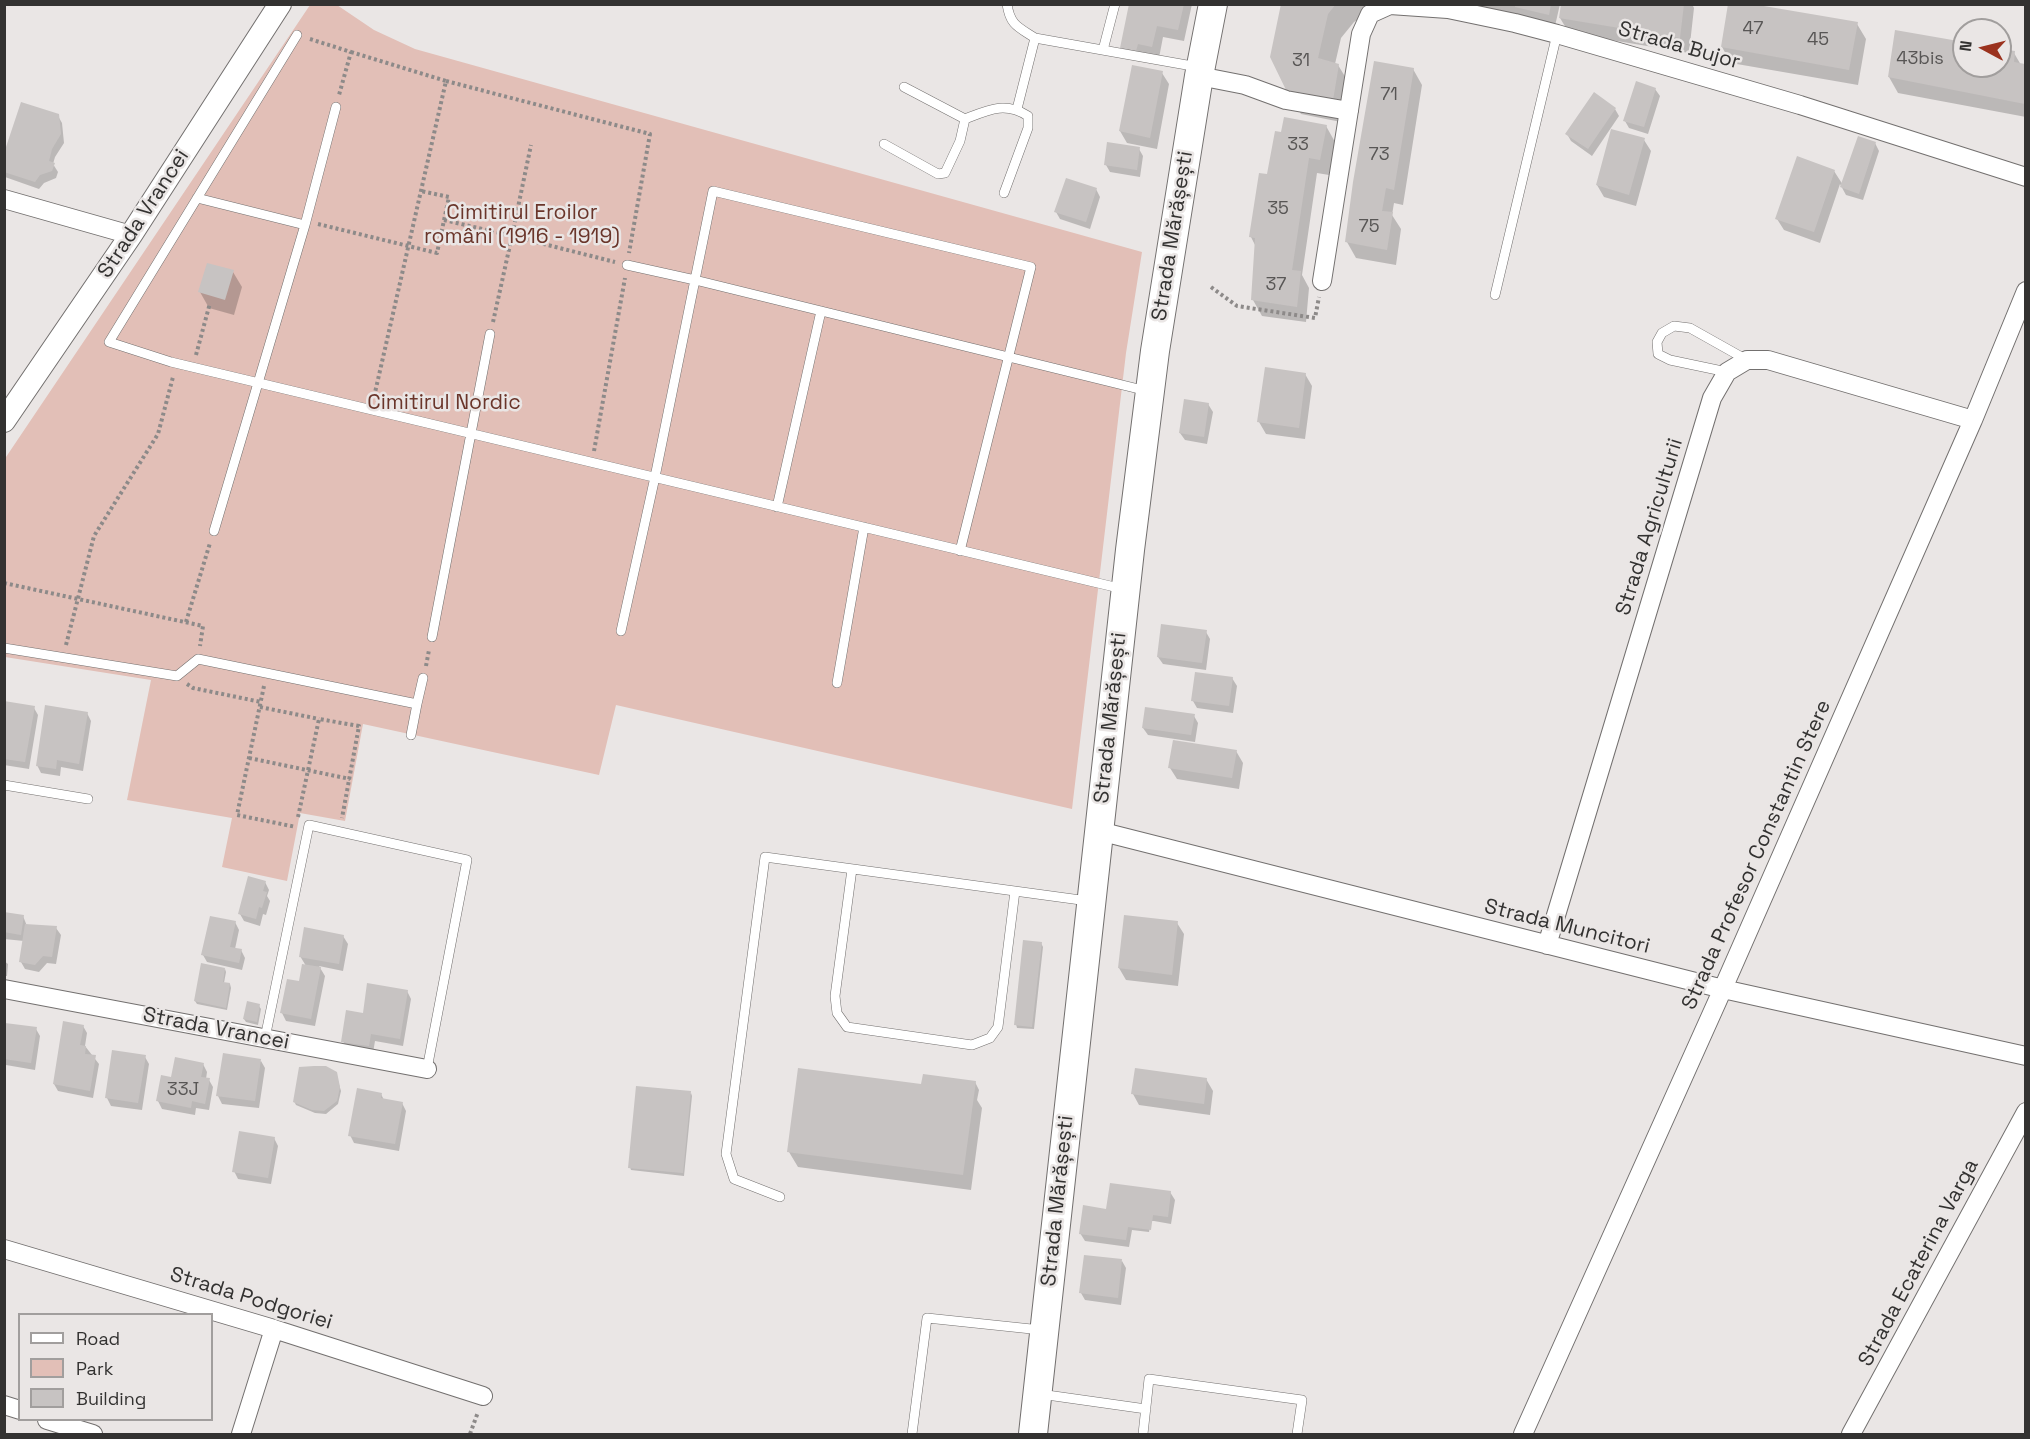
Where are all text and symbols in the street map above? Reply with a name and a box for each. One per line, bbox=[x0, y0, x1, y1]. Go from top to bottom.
street label: Strada Bujor bbox=[1615, 17, 1743, 75]
house number: 47 bbox=[1743, 18, 1763, 40]
north arrow bbox=[1952, 18, 2012, 78]
house number: 45 bbox=[1807, 29, 1829, 51]
text: N bbox=[1955, 39, 1977, 53]
house number: 43bis bbox=[1896, 48, 1944, 70]
house number: 31 bbox=[1292, 50, 1310, 72]
house number: 71 bbox=[1380, 84, 1398, 106]
house number: 33 bbox=[1287, 134, 1309, 156]
house number: 73 bbox=[1368, 144, 1390, 166]
street label: Strada Vrancei bbox=[93, 145, 195, 283]
street label: Strada Mărășești bbox=[1147, 149, 1199, 323]
house number: 35 bbox=[1267, 198, 1289, 220]
park label: Cimitirul Eroilor români (1916 - 1919) bbox=[424, 200, 620, 250]
house number: 75 bbox=[1359, 216, 1379, 238]
house number: 37 bbox=[1265, 274, 1287, 296]
park label: Cimitirul Nordic bbox=[367, 390, 521, 416]
street label: Strada Agriculturii bbox=[1611, 435, 1689, 619]
street label: Strada Mărășești bbox=[1089, 631, 1133, 805]
street label: Strada Profesor Constantin Stere bbox=[1677, 696, 1837, 1014]
street label: Strada Muncitori bbox=[1482, 894, 1652, 960]
street label: Strada Vrancei bbox=[141, 1002, 291, 1056]
house number: 33J bbox=[167, 1079, 199, 1101]
street label: Strada Mărășești bbox=[1036, 1114, 1080, 1288]
street label: Strada Ecaterina Varga bbox=[1854, 1155, 1984, 1371]
street label: Strada Podgoriei bbox=[167, 1262, 335, 1336]
legend bbox=[18, 1313, 213, 1421]
text: Road bbox=[76, 1327, 120, 1350]
text: Park bbox=[76, 1357, 113, 1380]
text: Building bbox=[76, 1387, 146, 1410]

